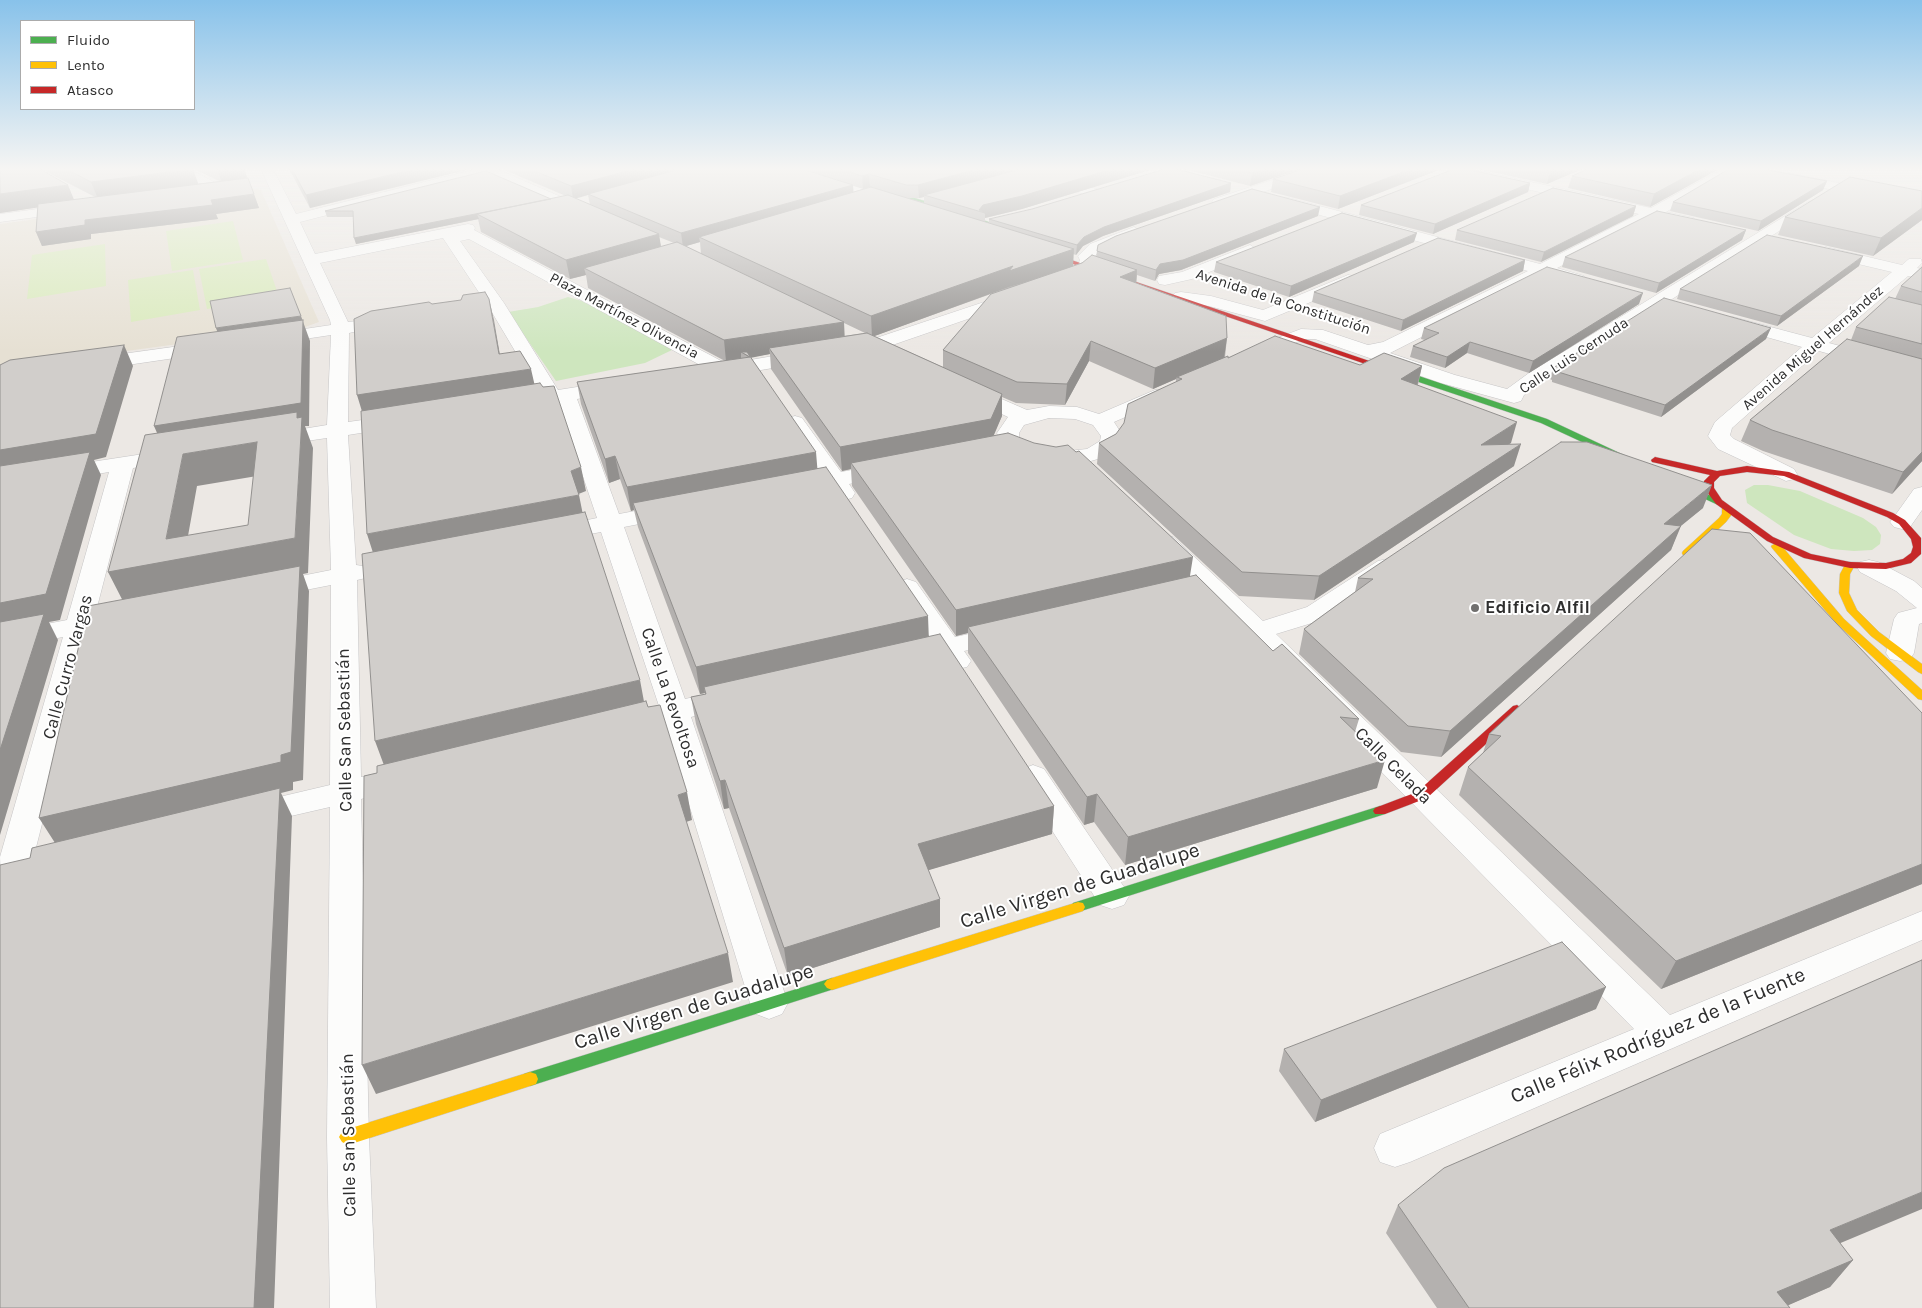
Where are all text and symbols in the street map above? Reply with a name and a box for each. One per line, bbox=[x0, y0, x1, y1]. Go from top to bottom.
legend bbox=[20, 20, 195, 110]
text: Fluido bbox=[67, 31, 110, 49]
text: Lento bbox=[67, 56, 105, 74]
text: Atasco bbox=[67, 81, 113, 99]
street label: Avenida de la Constitución bbox=[1193, 265, 1373, 339]
street label: Plaza Martínez Olivencia bbox=[546, 269, 702, 363]
street label: Avenida Miguel Hernández bbox=[1739, 282, 1887, 414]
street label: Calle Luis Cernuda bbox=[1516, 314, 1632, 398]
street label: Calle Curro Vargas bbox=[38, 592, 98, 742]
place label: Edificio Alfil bbox=[1485, 597, 1590, 619]
marker: Edificio Alfil bbox=[1469, 602, 1481, 614]
street label: Calle La Revoltosa bbox=[636, 625, 704, 771]
street label: Calle San Sebastián bbox=[333, 648, 357, 812]
street label: Calle Celada bbox=[1350, 723, 1436, 809]
street label: Calle Virgen de Guadalupe bbox=[957, 838, 1203, 934]
street label: Calle Virgen de Guadalupe bbox=[571, 959, 817, 1055]
street label: Calle Félix Rodríguez de la Fuente bbox=[1507, 962, 1809, 1110]
street label: Calle San Sebastián bbox=[337, 1053, 361, 1217]

